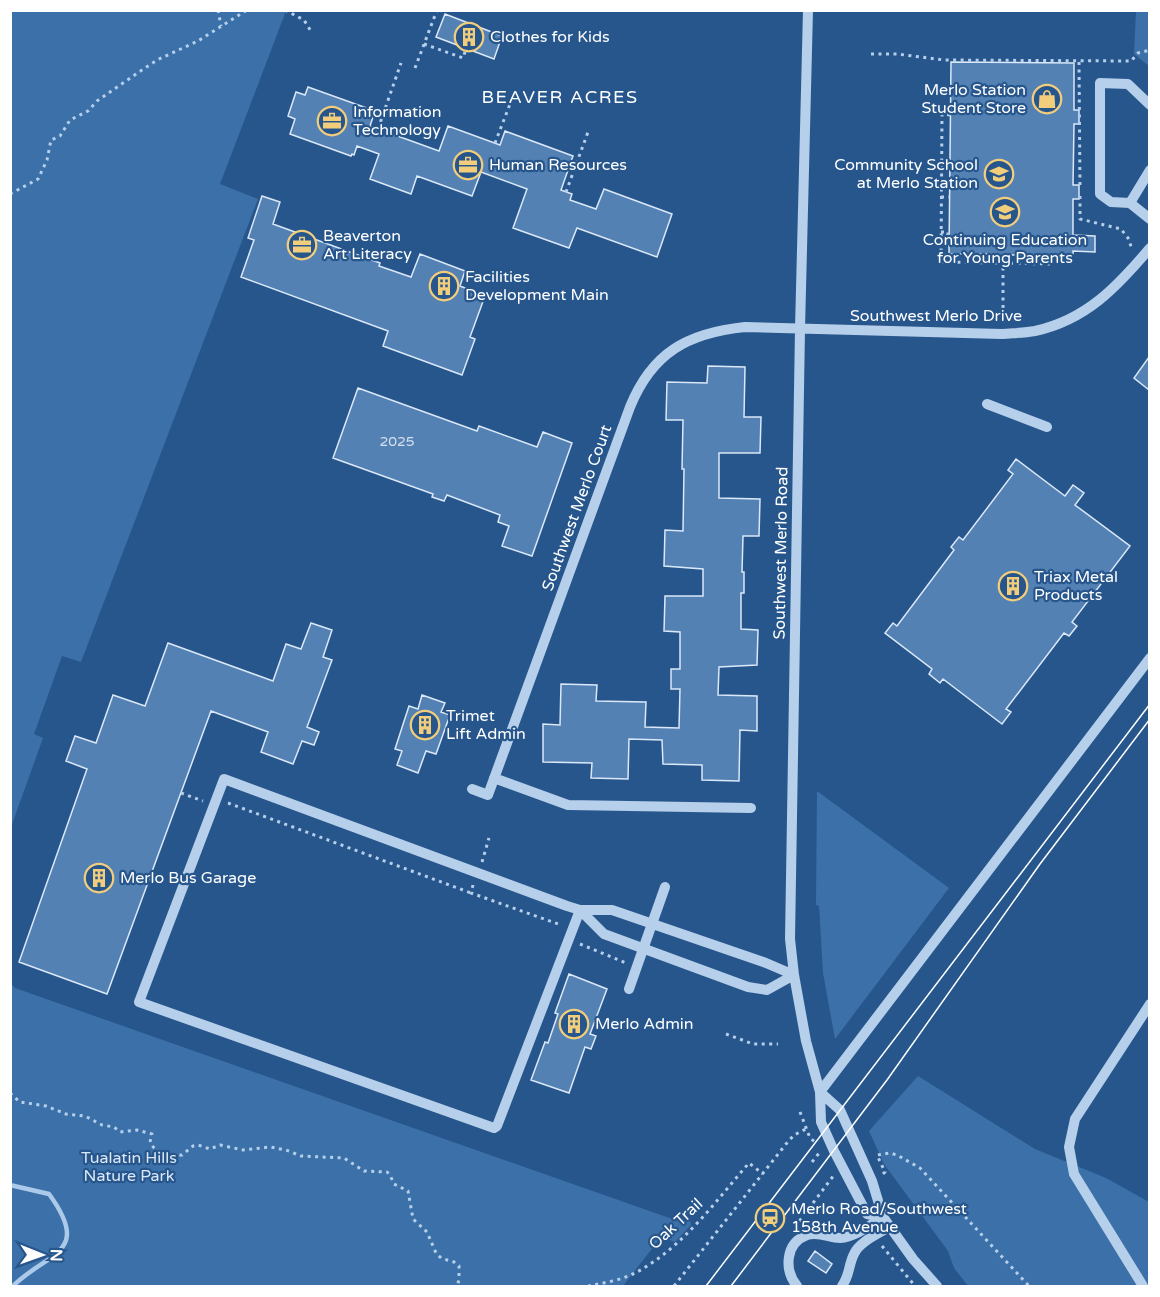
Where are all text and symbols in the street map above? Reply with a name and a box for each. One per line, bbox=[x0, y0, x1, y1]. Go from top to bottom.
building icon: Clothes for Kids bbox=[453, 21, 485, 53]
place label: Clothes for Kids bbox=[490, 27, 610, 47]
place label: Merlo Station Student Store bbox=[921, 80, 1026, 118]
shop icon: Merlo Station Student Store bbox=[1031, 83, 1063, 115]
district label: BEAVER ACRES bbox=[481, 86, 639, 108]
place label: Information Technology bbox=[353, 102, 442, 140]
office icon: Information Technology bbox=[316, 105, 348, 137]
office icon: Human Resources bbox=[452, 149, 484, 181]
place label: Human Resources bbox=[489, 155, 627, 175]
place label: Community School at Merlo Station bbox=[834, 155, 978, 193]
school or university icon: Community School at Merlo Station bbox=[983, 158, 1015, 190]
school or university icon: Continuing Education for Young Parents bbox=[989, 196, 1021, 228]
place label: Beaverton Art Literacy bbox=[323, 226, 412, 264]
office icon: Beaverton Art Literacy bbox=[286, 229, 318, 261]
place label: Continuing Education for Young Parents bbox=[923, 230, 1087, 268]
place label: Facilities Development Main bbox=[465, 267, 609, 305]
building icon: Facilities Development Main bbox=[428, 270, 460, 302]
street label: Southwest Merlo Drive bbox=[850, 306, 1022, 326]
street label: Southwest Merlo Court bbox=[538, 422, 616, 594]
house number: 2025 bbox=[379, 433, 415, 450]
street label: Southwest Merlo Road bbox=[769, 466, 793, 640]
place label: Triax Metal Products bbox=[1034, 567, 1118, 605]
building icon: Triax Metal Products bbox=[997, 570, 1029, 602]
place label: Trimet Lift Admin bbox=[446, 706, 526, 744]
building icon: Trimet Lift Admin bbox=[409, 709, 441, 741]
building icon: Merlo Bus Garage bbox=[83, 862, 115, 894]
place label: Merlo Bus Garage bbox=[120, 868, 256, 888]
building icon: Merlo Admin bbox=[558, 1008, 590, 1040]
place label: Merlo Admin bbox=[595, 1014, 694, 1034]
park label: Tualatin Hills Nature Park bbox=[81, 1148, 177, 1186]
street label: Oak Trail bbox=[645, 1194, 707, 1254]
place label: Merlo Road/Southwest 158th Avenue bbox=[791, 1199, 967, 1237]
station icon: Merlo Road/Southwest 158th Avenue bbox=[754, 1202, 786, 1234]
north arrow bbox=[12, 1225, 72, 1285]
text: N bbox=[46, 1249, 66, 1262]

